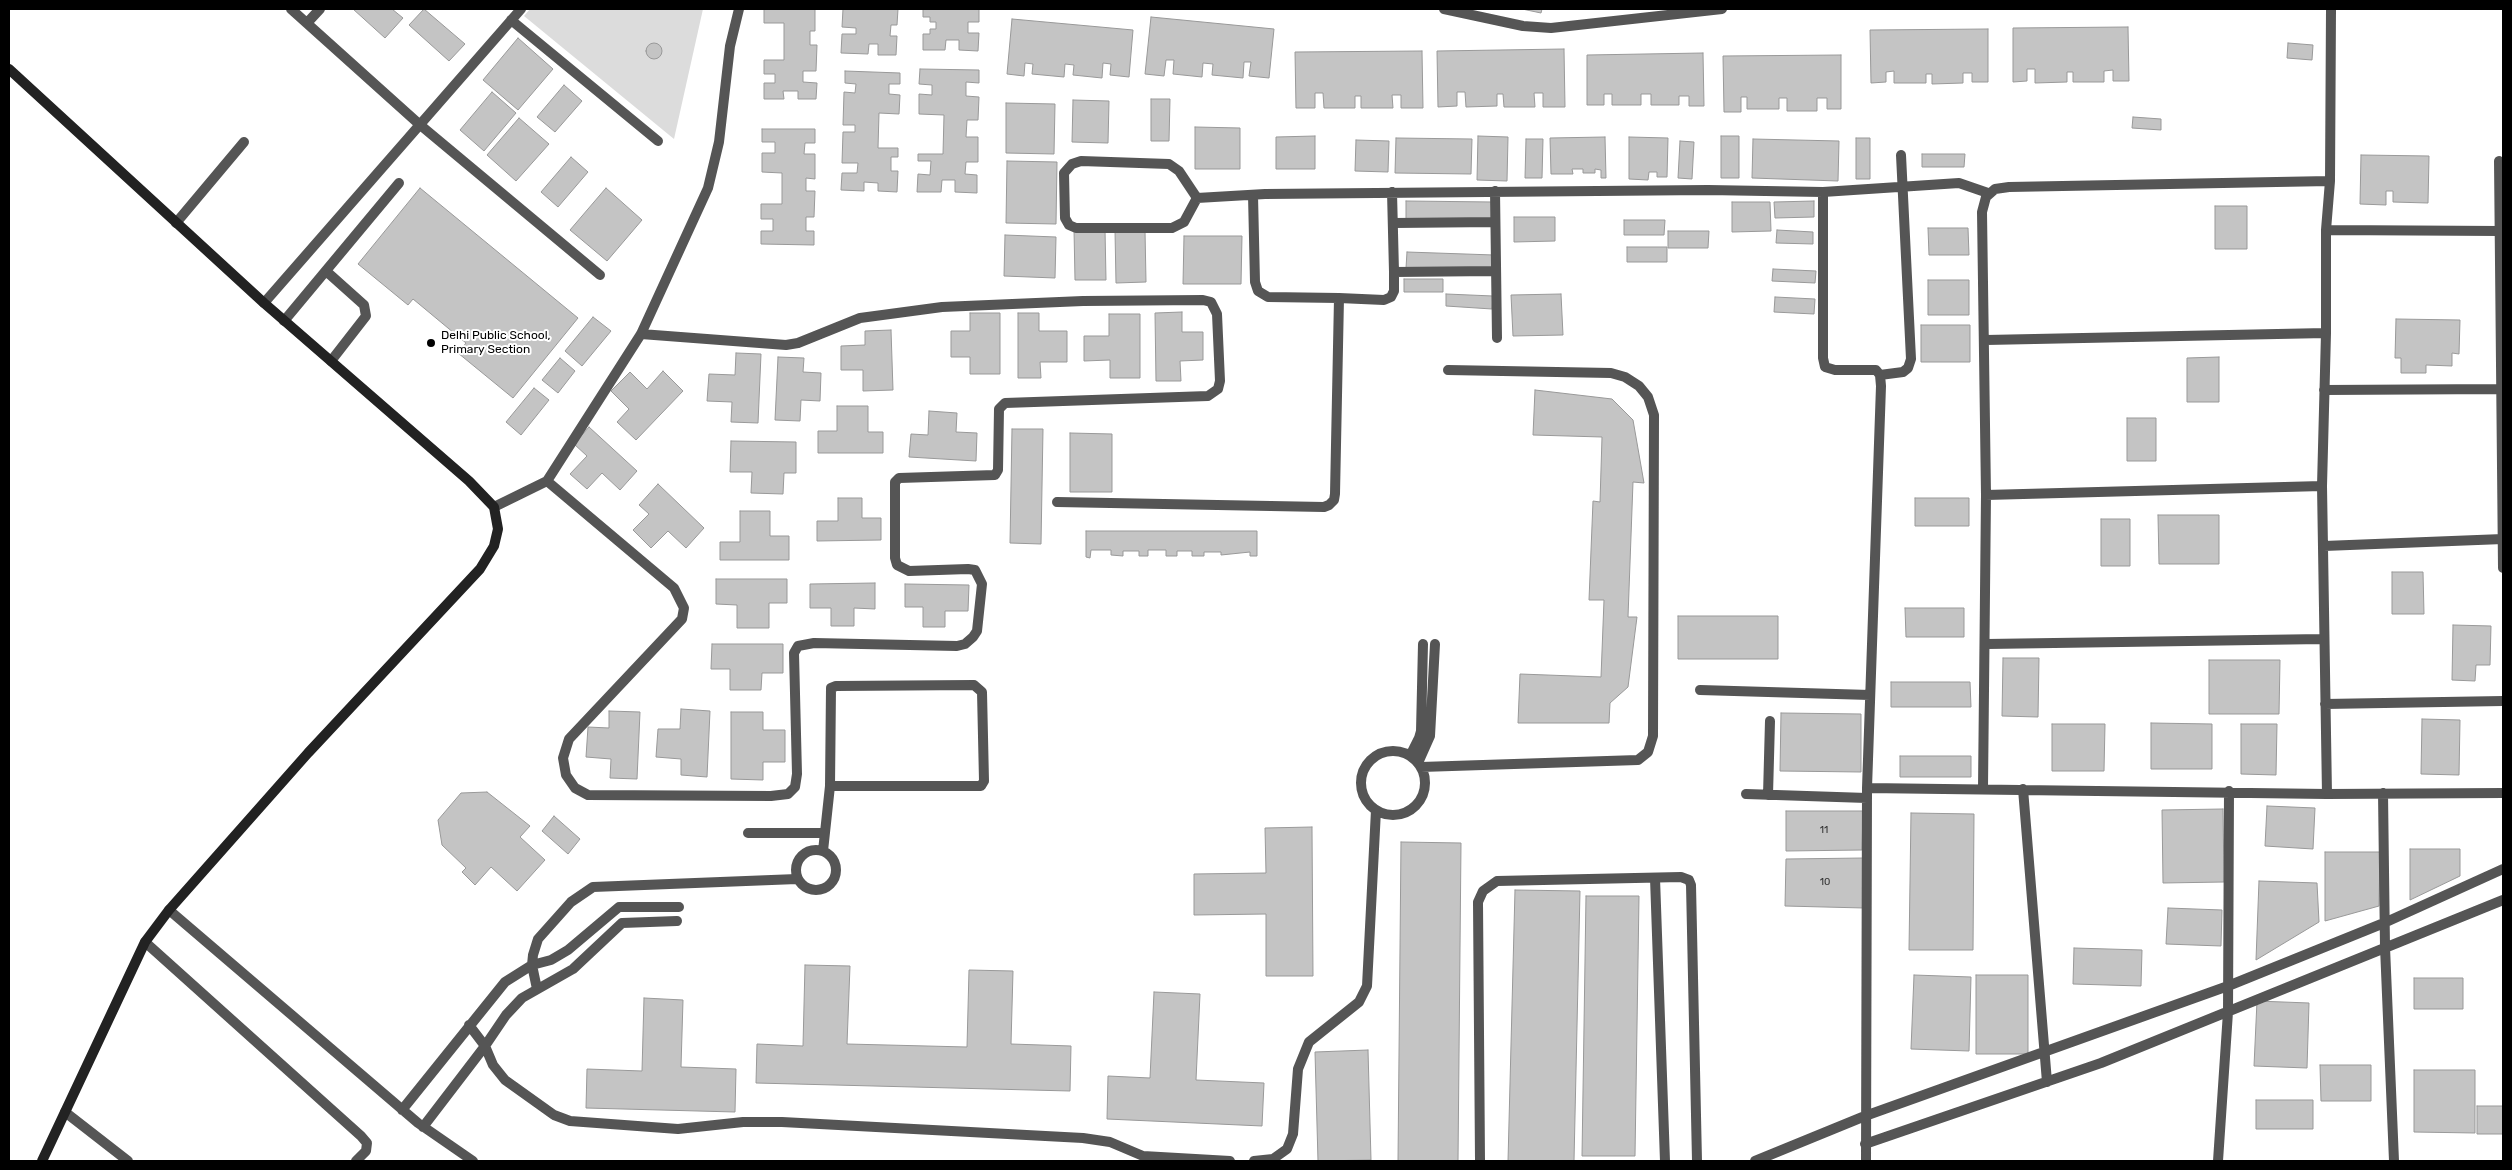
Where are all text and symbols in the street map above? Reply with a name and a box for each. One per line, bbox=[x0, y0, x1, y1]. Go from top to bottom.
place label: Delhi Public School, Primary Section bbox=[441, 329, 551, 357]
marker: Delhi Public School, Primary Section bbox=[425, 337, 437, 349]
house number: 11 bbox=[1820, 824, 1828, 836]
house number: 10 bbox=[1820, 876, 1830, 888]

